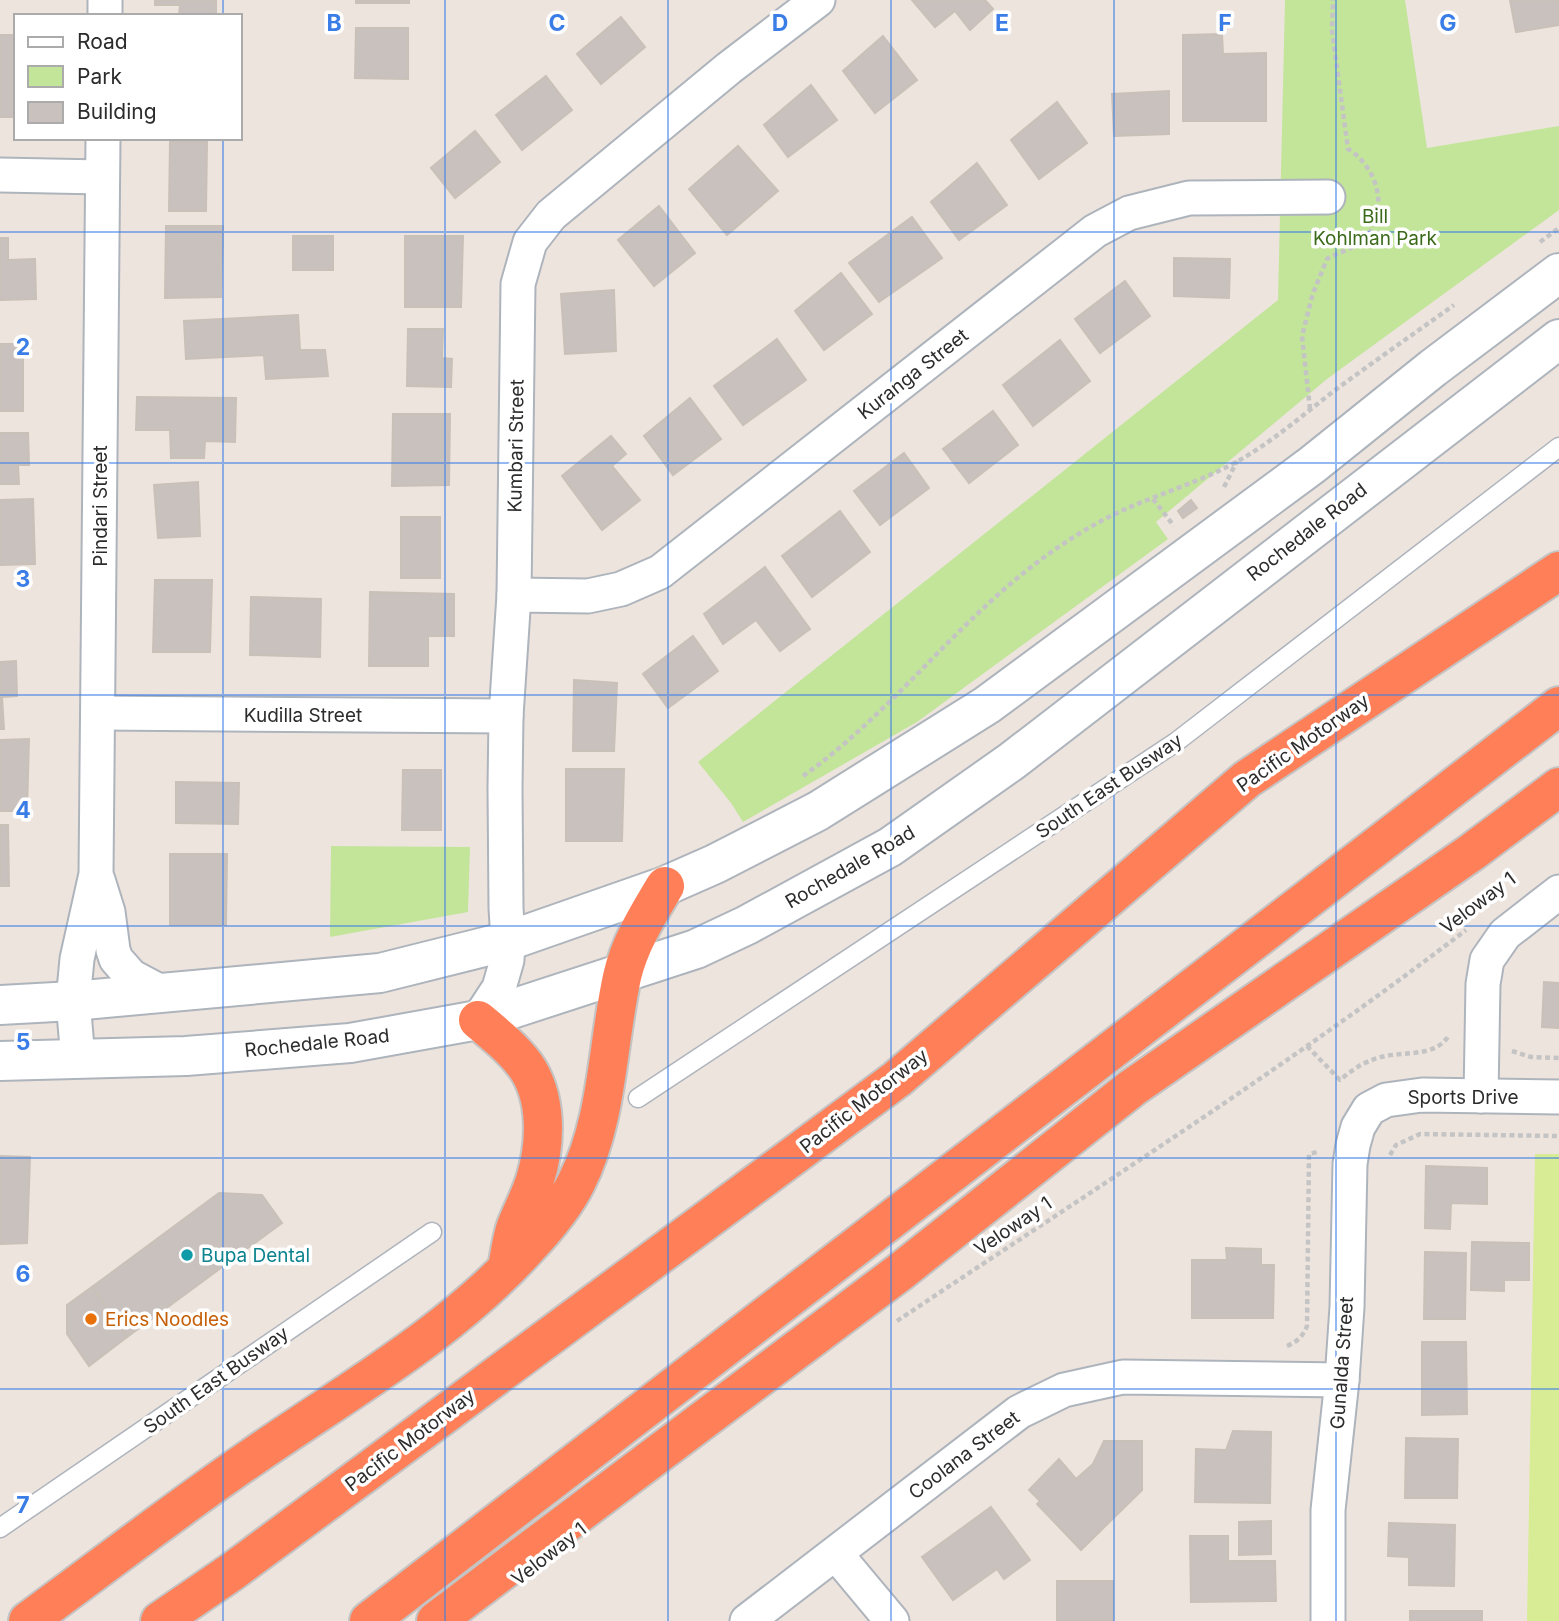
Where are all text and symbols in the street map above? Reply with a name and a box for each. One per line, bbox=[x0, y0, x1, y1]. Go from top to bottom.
text: B bbox=[326, 9, 342, 37]
text: C bbox=[548, 9, 566, 37]
text: D bbox=[772, 9, 788, 37]
text: E bbox=[995, 9, 1009, 37]
text: F bbox=[1218, 9, 1232, 37]
text: G bbox=[1439, 9, 1457, 37]
legend bbox=[14, 14, 242, 140]
text: Road bbox=[77, 29, 128, 54]
text: Park bbox=[77, 64, 122, 89]
text: Building bbox=[77, 99, 157, 124]
park label: Bill Kohlman Park bbox=[1313, 205, 1437, 250]
street label: Kuranga Street bbox=[853, 324, 973, 424]
text: 2 bbox=[16, 333, 30, 361]
street label: Kumbari Street bbox=[503, 379, 529, 513]
street label: Pindari Street bbox=[89, 445, 112, 567]
street label: Rochedale Road bbox=[1243, 478, 1371, 586]
text: 3 bbox=[16, 565, 30, 593]
street label: Pacific Motorway bbox=[1233, 689, 1374, 797]
street label: Kudilla Street bbox=[244, 704, 362, 727]
street label: South East Busway bbox=[1031, 728, 1187, 844]
text: 4 bbox=[15, 796, 31, 824]
street label: Rochedale Road bbox=[781, 821, 919, 913]
street label: Veloway 1 bbox=[1436, 867, 1520, 939]
street label: Rochedale Road bbox=[243, 1024, 391, 1062]
text: 5 bbox=[16, 1028, 30, 1056]
street label: Pacific Motorway bbox=[795, 1044, 933, 1158]
street label: Sports Drive bbox=[1407, 1086, 1519, 1109]
street label: Veloway 1 bbox=[970, 1192, 1056, 1260]
place label: Bupa Dental bbox=[201, 1244, 310, 1267]
marker: Bupa Dental bbox=[179, 1247, 195, 1263]
text: 6 bbox=[16, 1260, 30, 1288]
street label: Gunalda Street bbox=[1326, 1296, 1358, 1430]
place label: Erics Noodles bbox=[105, 1308, 229, 1331]
marker: Erics Noodles bbox=[83, 1311, 99, 1327]
street label: South East Busway bbox=[139, 1321, 293, 1439]
street label: Pacific Motorway bbox=[341, 1384, 479, 1496]
street label: Coolana Street bbox=[904, 1406, 1024, 1504]
text: 7 bbox=[16, 1491, 30, 1519]
street label: Veloway 1 bbox=[507, 1518, 591, 1590]

